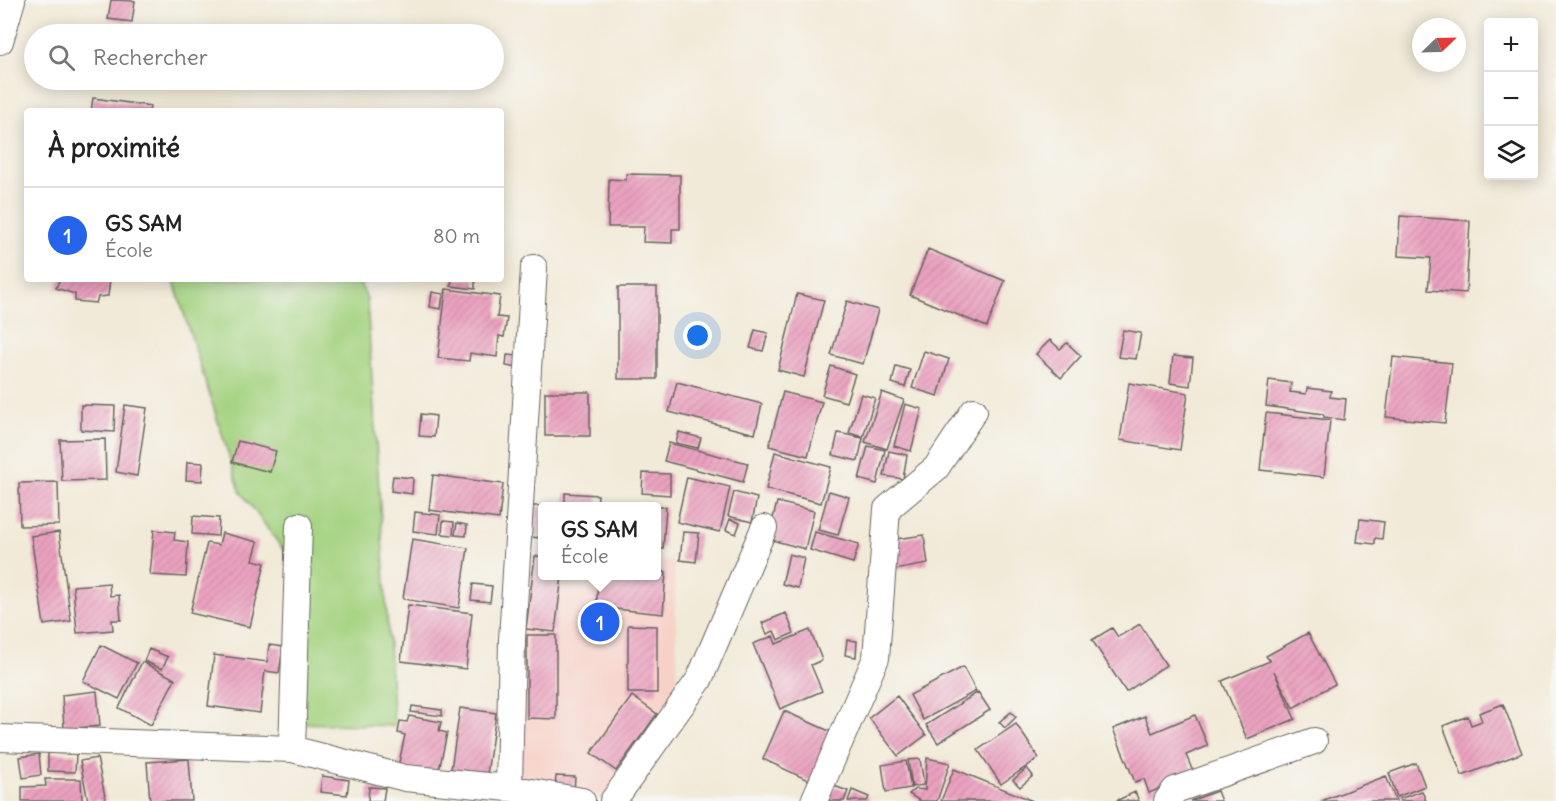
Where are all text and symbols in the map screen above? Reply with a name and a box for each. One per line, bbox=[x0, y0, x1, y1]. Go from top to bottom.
north arrow bbox=[1412, 18, 1466, 72]
map controls bbox=[1484, 18, 1538, 180]
button: + bbox=[1484, 18, 1538, 72]
search box bbox=[24, 24, 504, 90]
icon: search bbox=[45, 41, 78, 74]
text: Rechercher bbox=[93, 43, 208, 71]
button: − bbox=[1484, 72, 1538, 126]
button: layers bbox=[1484, 126, 1538, 180]
text: À proximité bbox=[48, 131, 180, 164]
text: GS SAM bbox=[105, 209, 183, 237]
text: 1 bbox=[64, 223, 71, 248]
text: 80 m bbox=[433, 223, 480, 248]
text: École bbox=[105, 237, 153, 262]
your location bbox=[683, 321, 712, 350]
popup bbox=[538, 502, 661, 580]
text: GS SAM bbox=[561, 515, 638, 543]
text: École bbox=[561, 543, 609, 568]
pin: 1 bbox=[580, 600, 620, 644]

